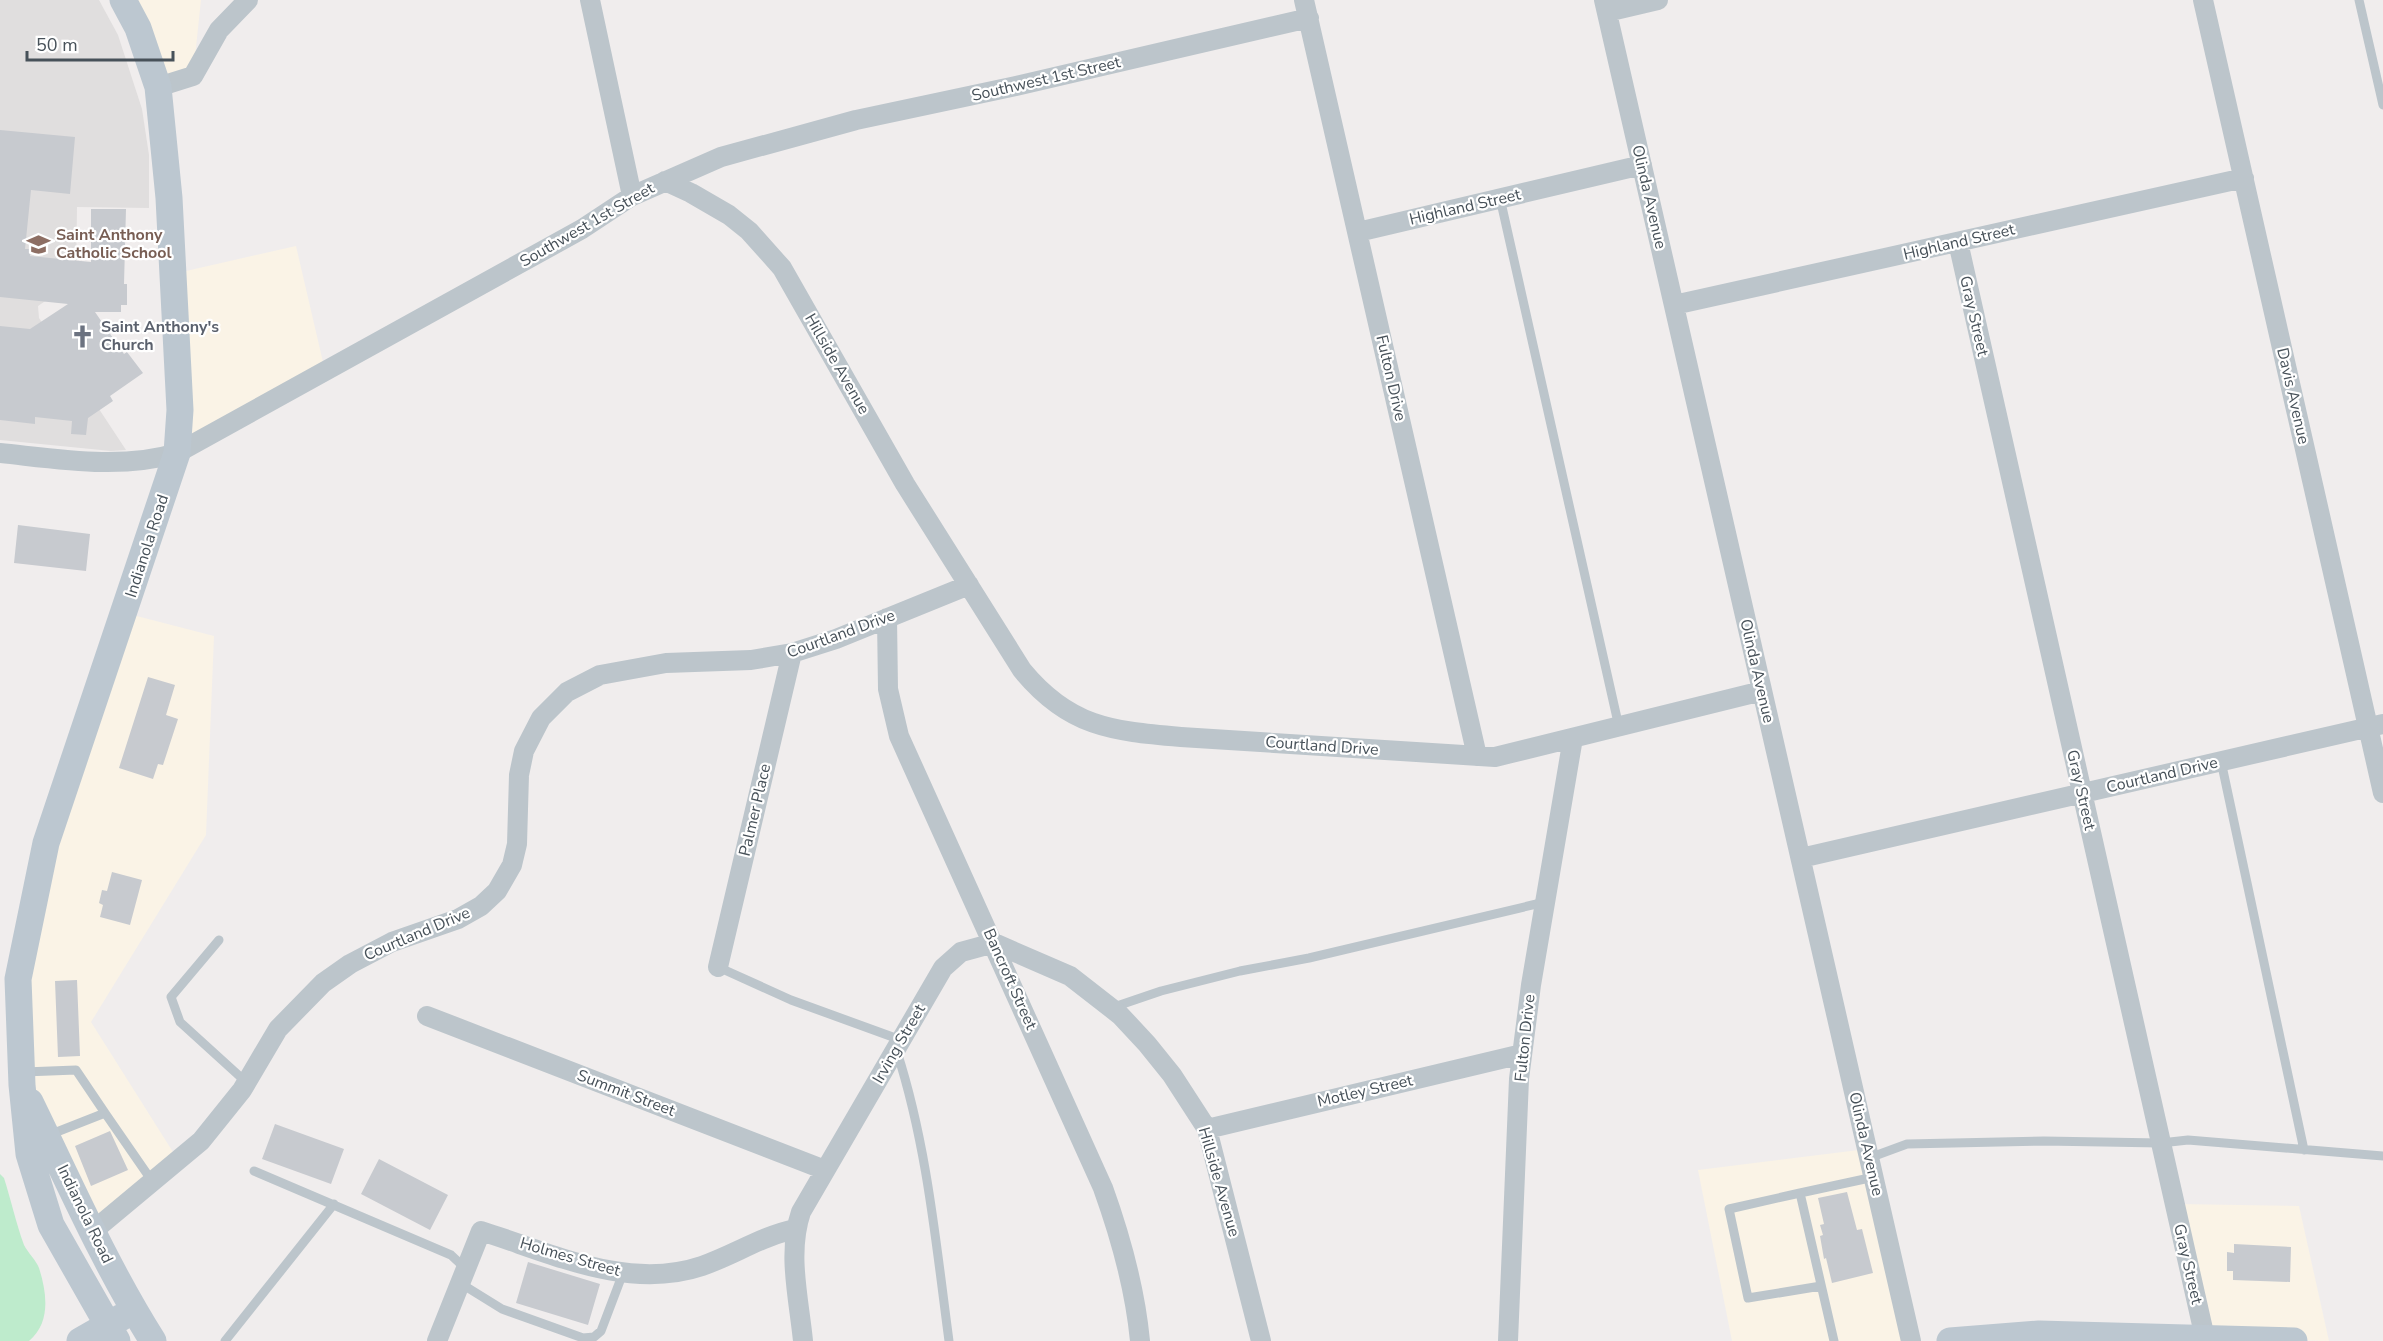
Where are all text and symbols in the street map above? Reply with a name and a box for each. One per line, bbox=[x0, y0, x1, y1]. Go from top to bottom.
scale bar bbox=[27, 24, 172, 62]
text: 50 m bbox=[36, 33, 78, 57]
street label: Southwest 1st Street bbox=[969, 51, 1123, 107]
street label: Olinda Avenue bbox=[1626, 143, 1672, 251]
street label: Southwest 1st Street bbox=[516, 177, 659, 273]
street label: Highland Street bbox=[1407, 183, 1523, 231]
street label: Highland Street bbox=[1901, 218, 2017, 266]
place label: Saint Anthony Catholic School bbox=[56, 224, 172, 264]
school or university icon: Saint Anthony Catholic School bbox=[25, 231, 51, 257]
street label: Gray Street bbox=[1954, 274, 1994, 359]
street label: Hillside Avenue bbox=[799, 310, 875, 418]
place label: Saint Anthony's Church bbox=[101, 316, 219, 356]
church icon: Saint Anthony's Church bbox=[70, 323, 96, 349]
street label: Fulton Drive bbox=[1370, 333, 1412, 423]
street label: Davis Avenue bbox=[2271, 346, 2315, 446]
street label: Indianola Road bbox=[120, 492, 174, 600]
street label: Courtland Drive bbox=[784, 604, 898, 664]
street label: Olinda Avenue bbox=[1734, 617, 1780, 725]
street label: Courtland Drive bbox=[1265, 731, 1379, 761]
street label: Gray Street bbox=[2061, 748, 2101, 833]
street label: Courtland Drive bbox=[2104, 752, 2220, 798]
street label: Palmer Place bbox=[734, 762, 776, 858]
street label: Courtland Drive bbox=[360, 902, 474, 966]
street label: Bancroft Street bbox=[978, 925, 1042, 1033]
street label: Fulton Drive bbox=[1509, 993, 1541, 1083]
street label: Irving Street bbox=[867, 1000, 931, 1088]
street label: Summit Street bbox=[574, 1064, 679, 1122]
street label: Motley Street bbox=[1315, 1069, 1415, 1113]
street label: Olinda Avenue bbox=[1843, 1090, 1889, 1198]
street label: Hillside Avenue bbox=[1193, 1125, 1245, 1239]
street label: Indianola Road bbox=[52, 1161, 118, 1267]
street label: Gray Street bbox=[2168, 1222, 2208, 1307]
street label: Holmes Street bbox=[517, 1232, 623, 1282]

